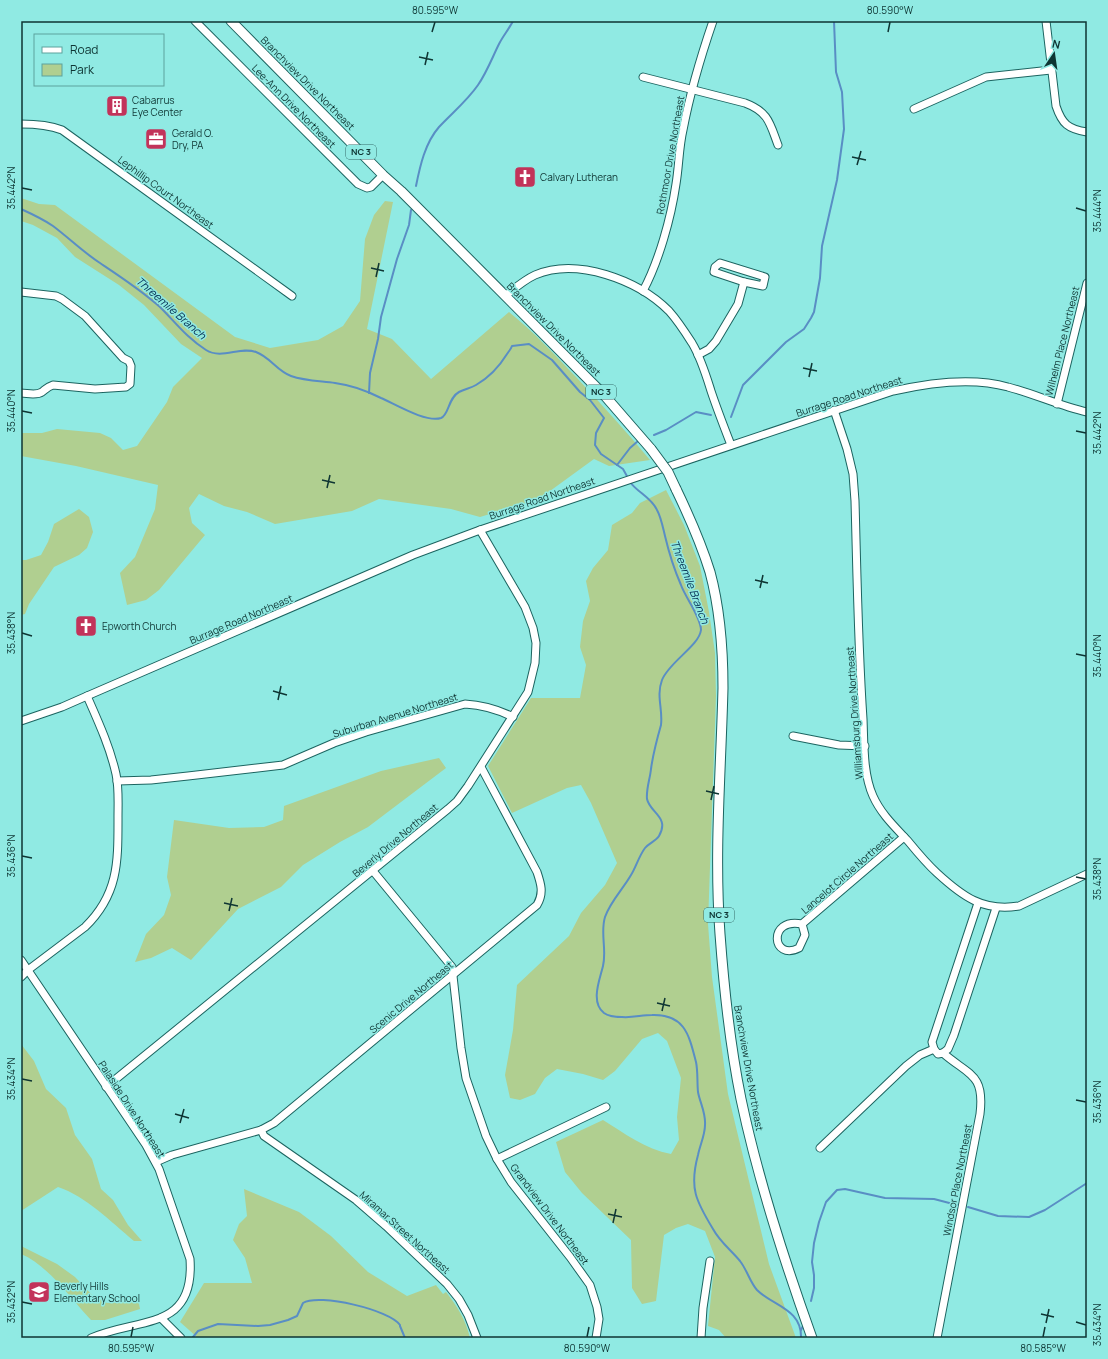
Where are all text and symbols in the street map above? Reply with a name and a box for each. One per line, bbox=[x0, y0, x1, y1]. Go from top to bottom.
text: 80.595°W bbox=[412, 3, 459, 17]
text: 80.590°W bbox=[867, 3, 914, 17]
street label: Branchview Drive Northeast bbox=[258, 33, 358, 133]
legend bbox=[34, 34, 164, 86]
north arrow bbox=[1034, 34, 1074, 74]
text: N bbox=[1051, 36, 1062, 52]
text: Road bbox=[70, 41, 98, 58]
text: Park bbox=[70, 61, 95, 78]
street label: Lee-Ann Drive Northeast bbox=[249, 61, 339, 151]
building icon: Cabarrus Eye Center bbox=[104, 93, 130, 119]
place label: Cabarrus Eye Center bbox=[132, 93, 183, 119]
street label: Rothmoor Drive Northeast bbox=[653, 95, 687, 215]
office icon: Gerald O. Dry, PA bbox=[143, 126, 169, 152]
place label: Gerald O. Dry, PA bbox=[172, 126, 213, 152]
road number: NC 3 bbox=[346, 145, 376, 159]
street label: Lephillip Court Northeast bbox=[115, 152, 217, 232]
church icon: Calvary Lutheran bbox=[512, 164, 538, 190]
text: 35.442°N bbox=[4, 166, 18, 209]
place label: Calvary Lutheran bbox=[540, 170, 618, 184]
text: 35.444°N bbox=[1090, 189, 1104, 233]
water label: Threemile Branch bbox=[133, 273, 210, 343]
street label: Branchview Drive Northeast bbox=[504, 279, 604, 379]
street label: Wilhelm Place Northeast bbox=[1042, 285, 1082, 397]
street label: Burrage Road Northeast bbox=[794, 372, 904, 420]
road number: NC 3 bbox=[586, 385, 616, 399]
text: 35.440°N bbox=[4, 389, 18, 433]
text: 35.442°N bbox=[1090, 411, 1104, 454]
street label: Burrage Road Northeast bbox=[487, 473, 597, 523]
water label: Threemile Branch bbox=[668, 538, 713, 626]
street label: Burrage Road Northeast bbox=[187, 591, 295, 647]
text: 35.438°N bbox=[4, 612, 18, 654]
church icon: Epworth Church bbox=[73, 613, 99, 639]
place label: Epworth Church bbox=[102, 619, 176, 633]
text: 35.440°N bbox=[1090, 634, 1104, 678]
street label: Williamsburg Drive Northeast bbox=[842, 646, 866, 780]
street label: Suburban Avenue Northeast bbox=[331, 689, 459, 741]
street label: Beverly Drive Northeast bbox=[349, 800, 441, 880]
street label: Lancelot Circle Northeast bbox=[798, 829, 896, 917]
text: 35.436°N bbox=[4, 834, 18, 877]
text: 35.438°N bbox=[1090, 858, 1104, 900]
road number: NC 3 bbox=[704, 908, 734, 922]
street label: Scenic Drive Northeast bbox=[366, 958, 456, 1036]
street label: Branchview Drive Northeast bbox=[731, 1004, 767, 1132]
text: 35.434°N bbox=[4, 1058, 18, 1100]
street label: Palaside Drive Northeast bbox=[95, 1058, 169, 1160]
text: 35.436°N bbox=[1090, 1080, 1104, 1123]
street label: Windsor Place Northeast bbox=[939, 1123, 975, 1237]
street label: Grandview Drive Northeast bbox=[507, 1161, 593, 1267]
street label: Miramar Street Northeast bbox=[357, 1187, 453, 1277]
school or university icon: Beverly Hills Elementary School bbox=[26, 1279, 52, 1305]
place label: Beverly Hills Elementary School bbox=[54, 1279, 140, 1305]
text: 35.432°N bbox=[4, 1281, 18, 1323]
text: 35.434°N bbox=[1090, 1304, 1104, 1346]
text: 80.595°W bbox=[108, 1341, 155, 1355]
text: 80.590°W bbox=[564, 1341, 611, 1355]
text: 80.585°W bbox=[1020, 1341, 1066, 1355]

